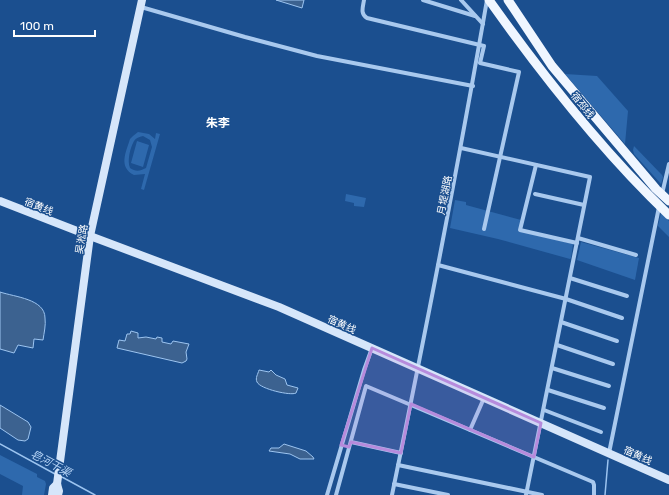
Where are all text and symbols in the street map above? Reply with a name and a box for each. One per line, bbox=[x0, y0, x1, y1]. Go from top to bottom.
scale bar bbox=[14, 12, 95, 38]
text: 100 m bbox=[20, 19, 54, 33]
street label: 宿邳线 bbox=[568, 90, 596, 121]
district label: 朱李 bbox=[206, 116, 230, 130]
street label: 月堤湖路 bbox=[435, 174, 455, 216]
street label: 宿黄线 bbox=[22, 196, 55, 218]
street label: 吴淞路 bbox=[73, 223, 90, 255]
street label: 宿黄线 bbox=[325, 313, 358, 336]
street label: 宿黄线 bbox=[621, 444, 654, 467]
water label: 皂河干渠 bbox=[28, 447, 75, 480]

